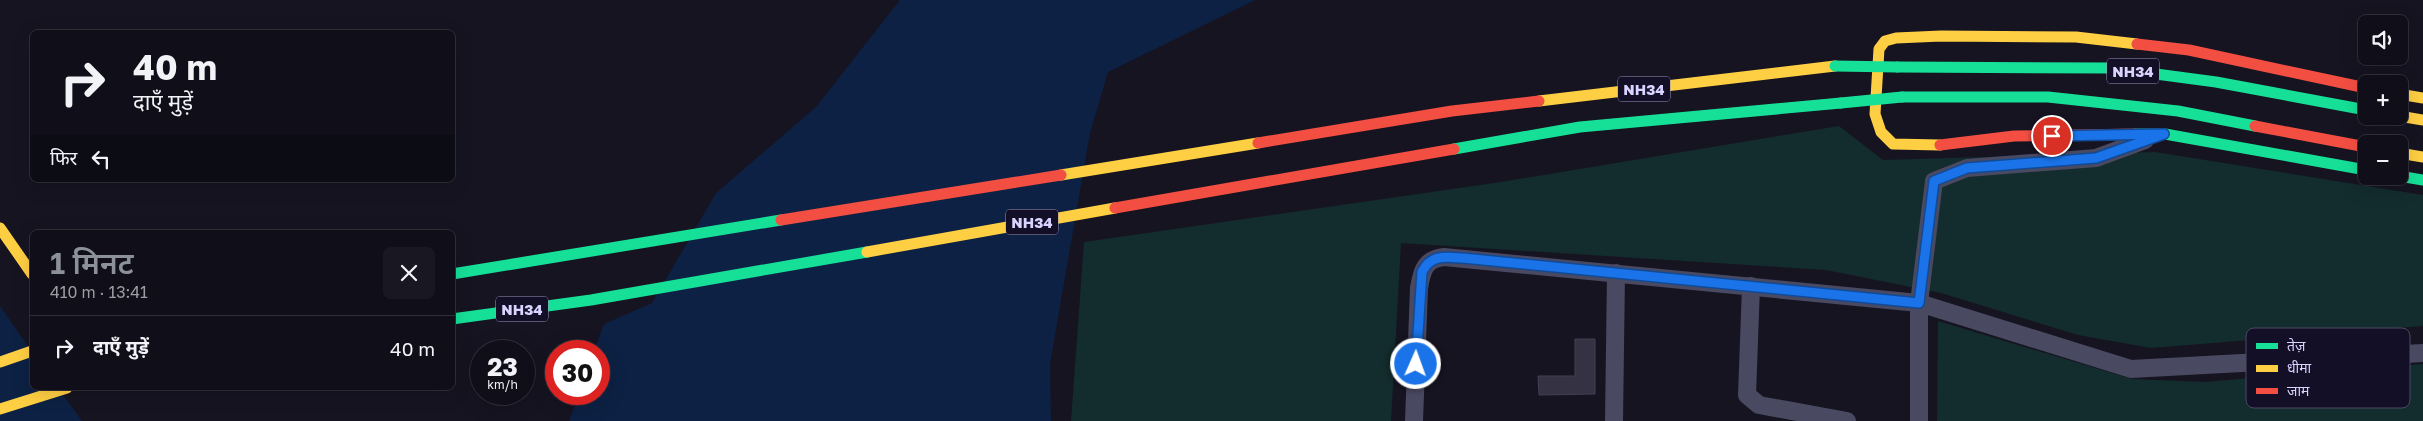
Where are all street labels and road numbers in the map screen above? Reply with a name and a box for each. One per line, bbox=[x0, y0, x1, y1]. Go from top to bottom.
road number: NH34 bbox=[2107, 58, 2159, 84]
road number: NH34 bbox=[1618, 76, 1670, 102]
road number: NH34 bbox=[1006, 210, 1058, 234]
road number: NH34 bbox=[496, 296, 548, 322]

